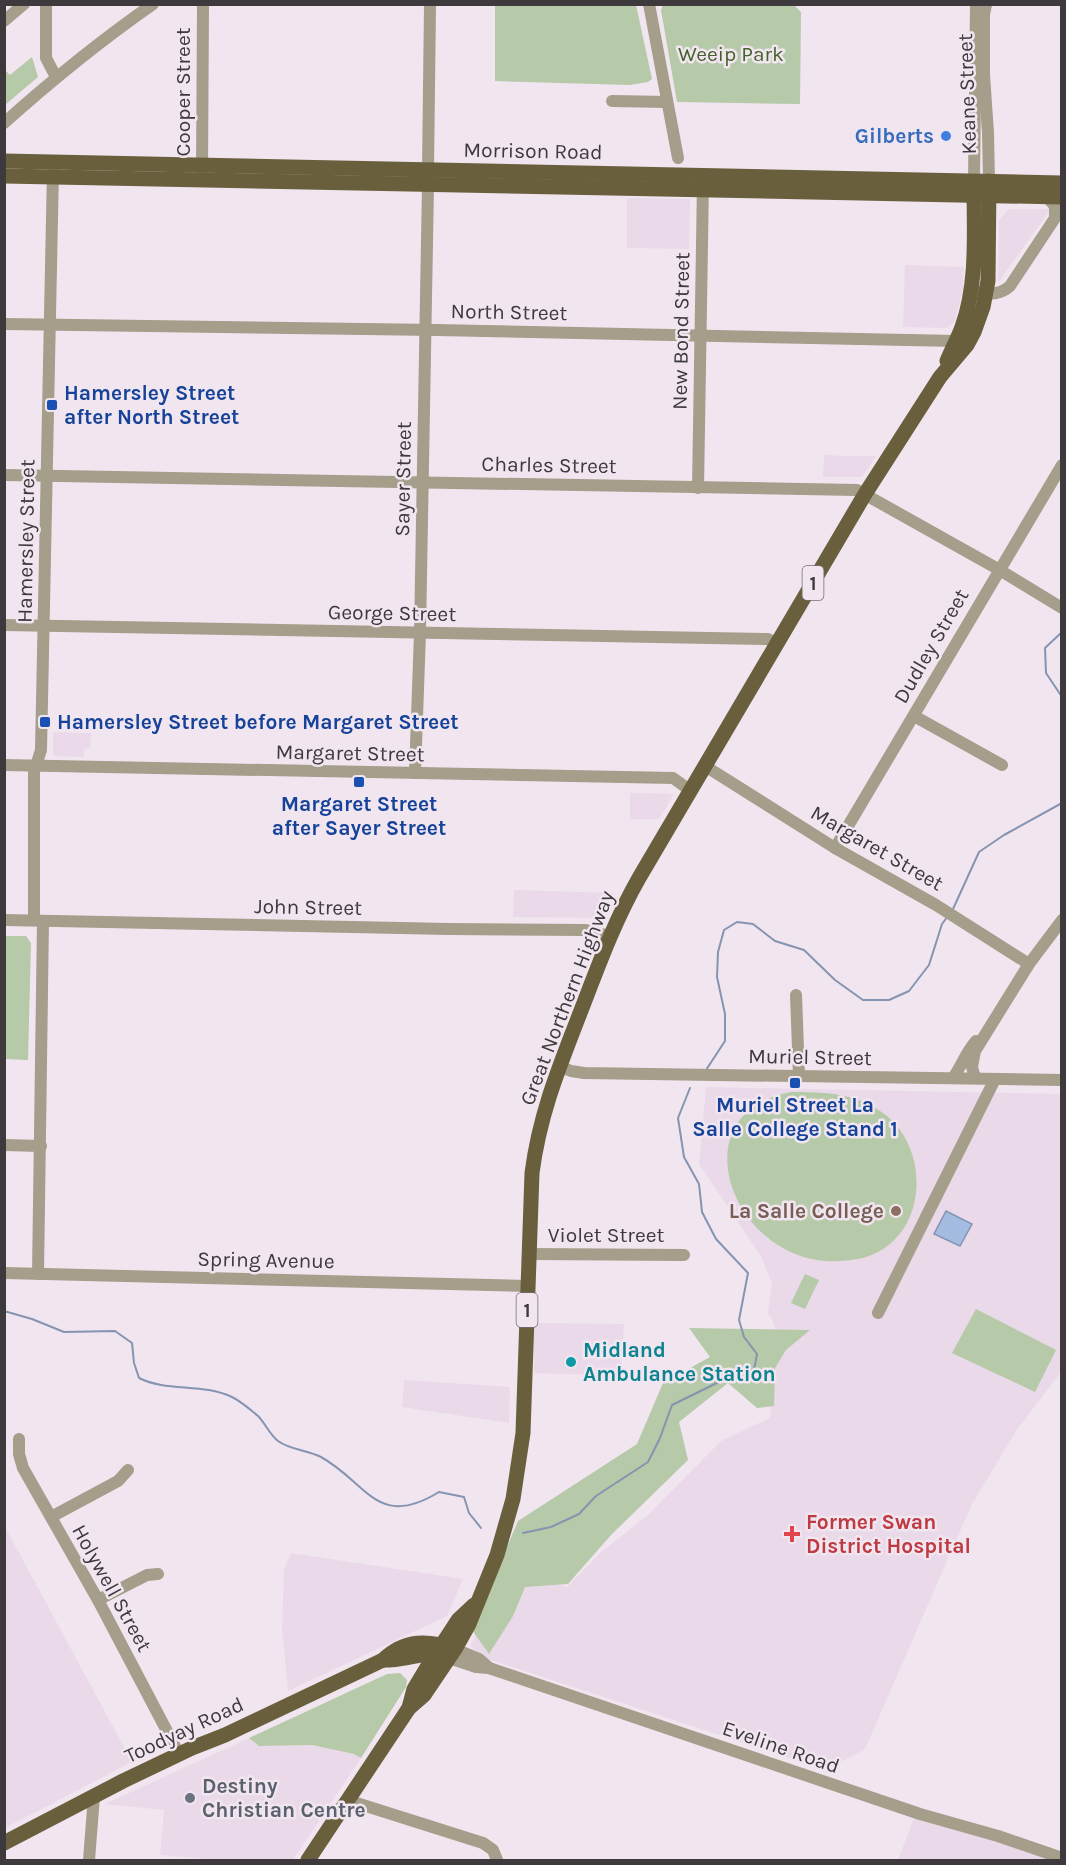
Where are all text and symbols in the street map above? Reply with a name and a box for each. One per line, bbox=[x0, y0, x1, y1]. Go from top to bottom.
street label: Cooper Street bbox=[171, 27, 195, 157]
street label: Keane Street bbox=[953, 33, 981, 155]
park label: Weeip Park bbox=[678, 42, 784, 66]
place label: Gilberts bbox=[855, 124, 934, 148]
marker: Gilberts bbox=[939, 129, 953, 143]
street label: Morrison Road bbox=[463, 138, 603, 164]
street label: New Bond Street bbox=[668, 252, 694, 410]
street label: North Street bbox=[450, 299, 568, 325]
place label: Hamersley Street after North Street bbox=[64, 381, 239, 429]
marker: Hamersley Street after North Street bbox=[45, 398, 59, 412]
street label: Sayer Street bbox=[390, 421, 416, 537]
street label: Charles Street bbox=[481, 452, 617, 478]
street label: Hamersley Street bbox=[13, 459, 39, 623]
road number: 1 bbox=[802, 566, 824, 600]
street label: Dudley Street bbox=[889, 584, 973, 707]
street label: George Street bbox=[328, 600, 456, 626]
place label: Hamersley Street before Margaret Street bbox=[57, 710, 459, 734]
marker: Hamersley Street before Margaret Street bbox=[38, 715, 52, 729]
street label: Margaret Street bbox=[275, 740, 425, 766]
marker: Margaret Street after Sayer Street bbox=[352, 775, 366, 789]
place label: Margaret Street after Sayer Street bbox=[272, 792, 446, 840]
street label: Margaret Street bbox=[807, 800, 948, 896]
street label: Great Northern Highway bbox=[515, 887, 619, 1109]
street label: John Street bbox=[254, 894, 362, 920]
street label: Muriel Street bbox=[748, 1044, 872, 1070]
marker: Muriel Street La Salle College Stand 1 bbox=[788, 1076, 802, 1090]
place label: Muriel Street La Salle College Stand 1 bbox=[692, 1093, 898, 1141]
place label: La Salle College bbox=[729, 1199, 884, 1223]
marker: La Salle College bbox=[889, 1204, 903, 1218]
street label: Violet Street bbox=[548, 1223, 664, 1247]
street label: Spring Avenue bbox=[197, 1247, 335, 1273]
road number: 1 bbox=[516, 1293, 538, 1327]
place label: Midland Ambulance Station bbox=[583, 1338, 776, 1386]
marker: Midland Ambulance Station bbox=[564, 1355, 578, 1369]
place label: Former Swan District Hospital bbox=[806, 1510, 971, 1558]
street label: Holywell Street bbox=[67, 1520, 157, 1656]
marker: Former Swan District Hospital bbox=[783, 1525, 801, 1543]
street label: Toodyay Road bbox=[121, 1692, 247, 1768]
street label: Eveline Road bbox=[719, 1716, 843, 1778]
place label: Destiny Christian Centre bbox=[202, 1774, 366, 1822]
marker: Destiny Christian Centre bbox=[183, 1791, 197, 1805]

